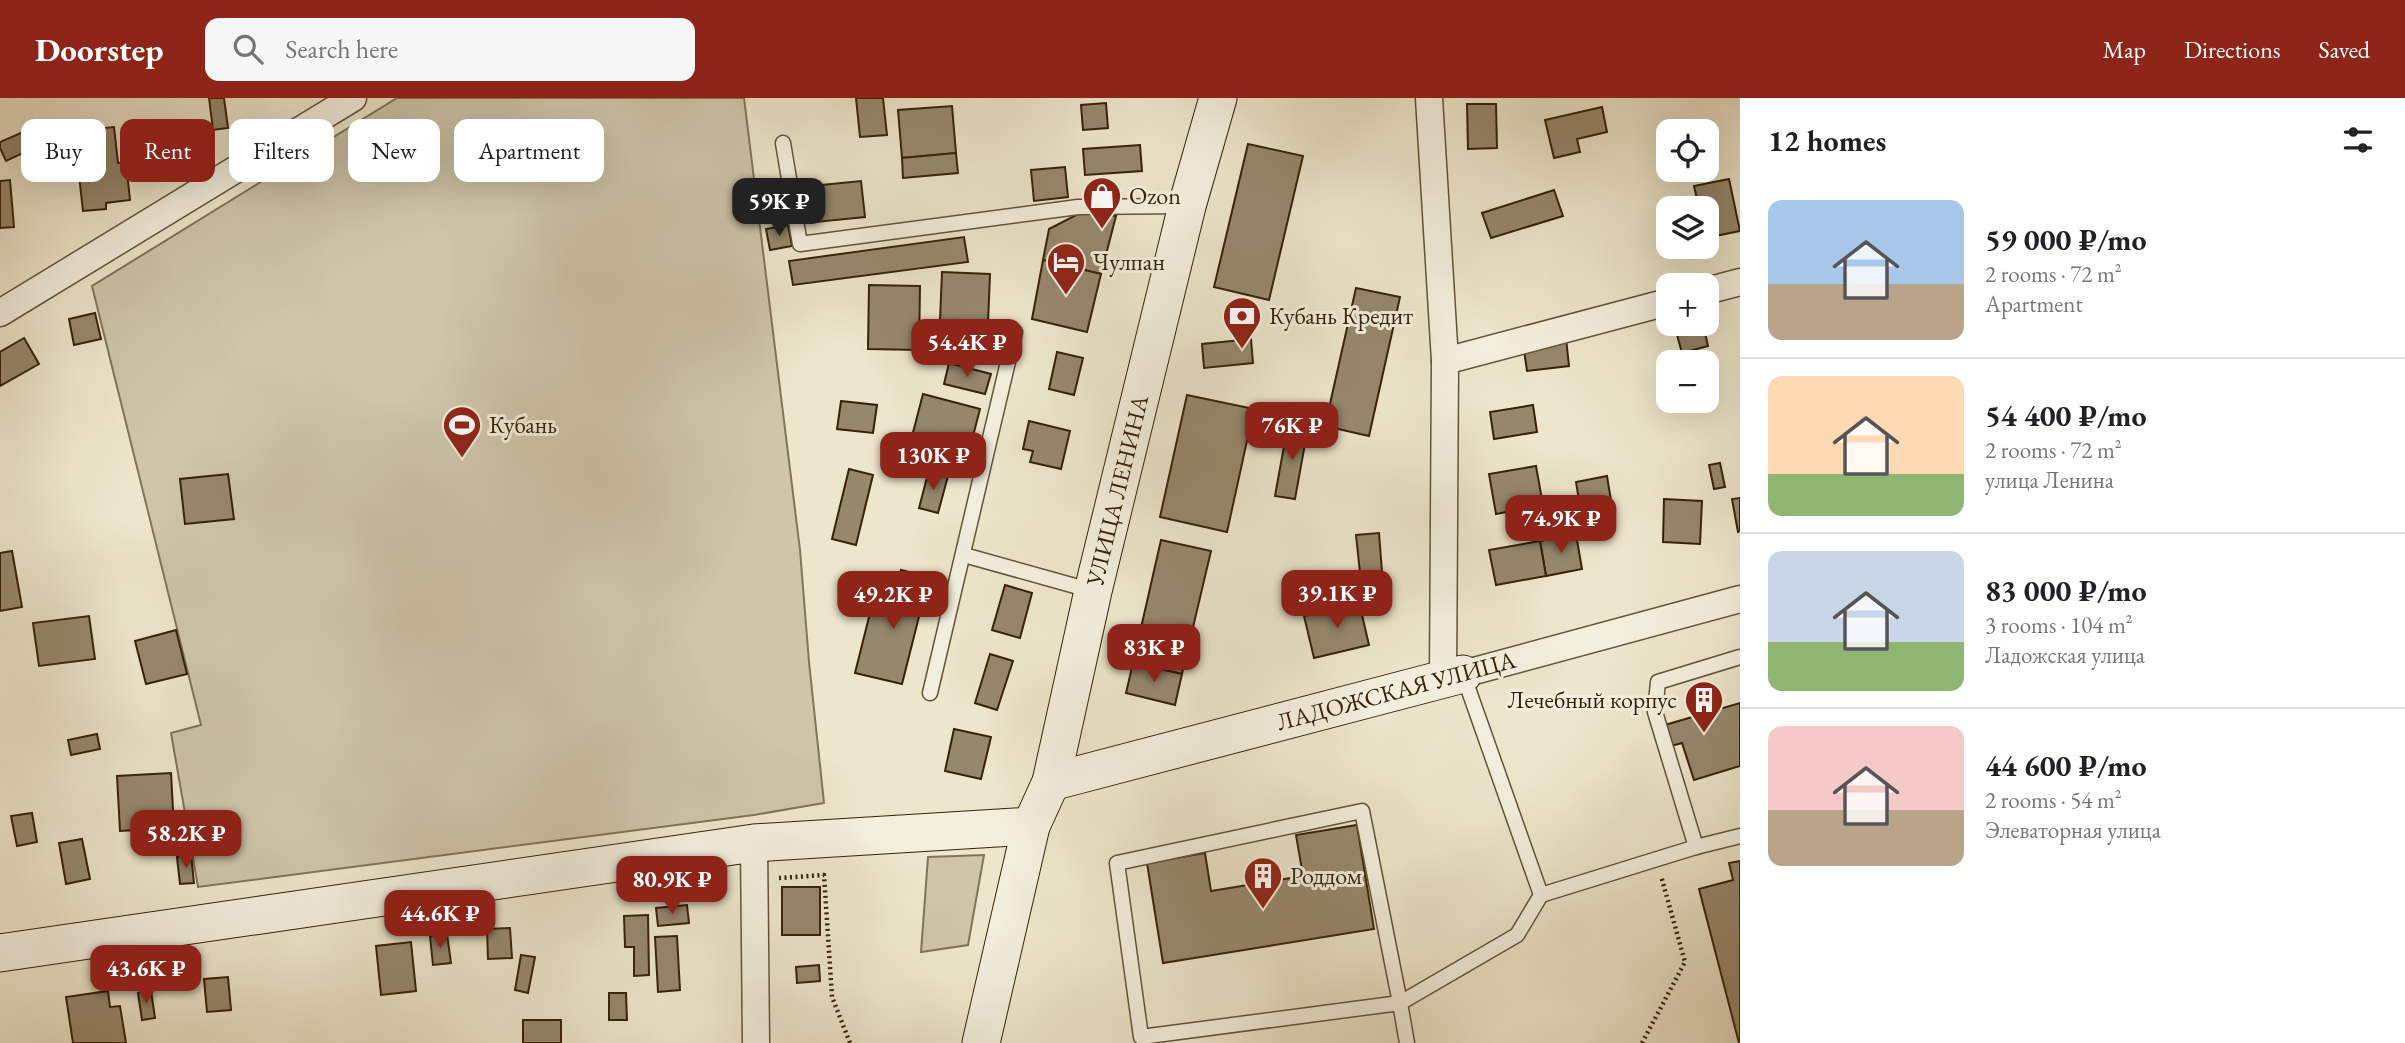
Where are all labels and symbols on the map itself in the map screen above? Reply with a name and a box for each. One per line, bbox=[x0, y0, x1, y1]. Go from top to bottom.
shop icon: Ozon bbox=[1081, 175, 1123, 230]
pin: 59K ₽ bbox=[730, 178, 828, 238]
place label: Ozon bbox=[1129, 180, 1181, 211]
hotel icon: Чулпан bbox=[1045, 241, 1087, 296]
place label: Чулпан bbox=[1093, 246, 1165, 277]
bank icon: Кубань Кредит bbox=[1221, 295, 1263, 350]
place label: Кубань Кредит bbox=[1269, 300, 1413, 331]
pin: 54.4K ₽ bbox=[902, 320, 1032, 379]
street label: УЛИЦА ЛЕНИНА bbox=[1079, 391, 1155, 590]
pin: 76K ₽ bbox=[1243, 402, 1341, 462]
sports icon: Кубань bbox=[441, 404, 483, 459]
place label: Кубань bbox=[489, 409, 557, 440]
pin: 130K ₽ bbox=[876, 432, 990, 492]
pin: 74.9K ₽ bbox=[1496, 496, 1626, 555]
pin: 39.1K ₽ bbox=[1272, 570, 1402, 630]
pin: 49.2K ₽ bbox=[828, 572, 958, 631]
pin: 83K ₽ bbox=[1105, 624, 1203, 684]
street label: ЛАДОЖСКАЯ УЛИЦА bbox=[1273, 644, 1519, 737]
building icon: Лечебный корпус bbox=[1683, 679, 1725, 734]
place label: Лечебный корпус bbox=[1507, 684, 1677, 715]
pin: 58.2K ₽ bbox=[121, 810, 251, 870]
building icon: Роддом bbox=[1242, 855, 1284, 910]
pin: 80.9K ₽ bbox=[607, 856, 737, 916]
place label: Роддом bbox=[1290, 860, 1362, 891]
pin: 44.6K ₽ bbox=[375, 890, 505, 950]
pin: 43.6K ₽ bbox=[81, 946, 211, 1005]

